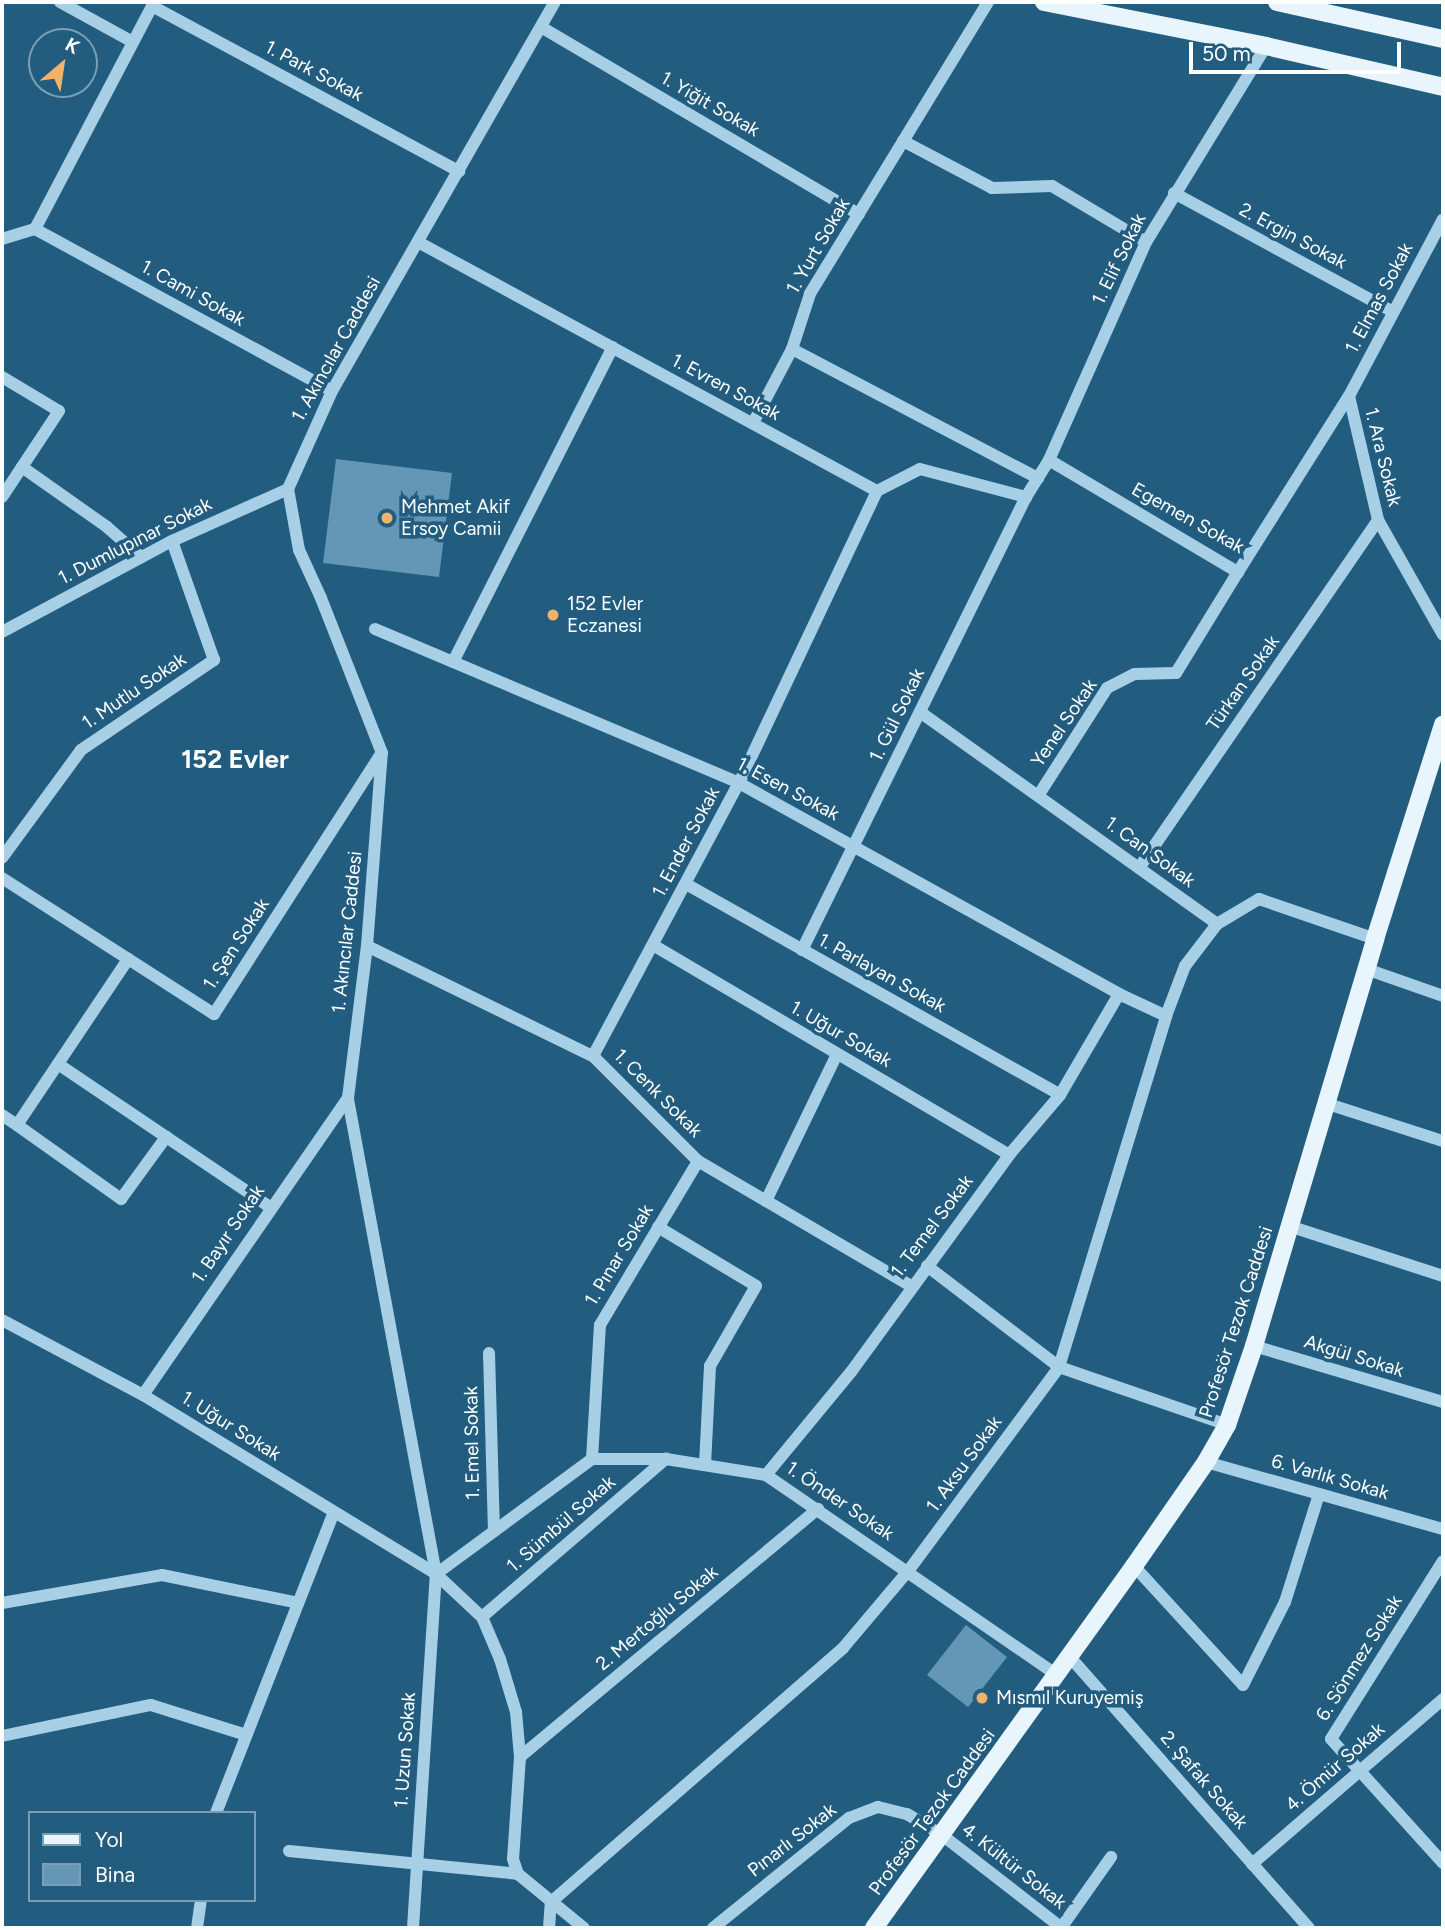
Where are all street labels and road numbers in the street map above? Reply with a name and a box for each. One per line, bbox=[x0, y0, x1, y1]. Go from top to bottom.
street label: 1. Park Sokak bbox=[261, 36, 367, 106]
street label: 1. Yiğit Sokak bbox=[656, 67, 764, 141]
street label: 1. Yurt Sokak bbox=[781, 194, 855, 298]
street label: 2. Ergin Sokak bbox=[1235, 198, 1351, 274]
street label: 1. Elif Sokak bbox=[1087, 210, 1151, 308]
street label: 1. Elmas Sokak bbox=[1340, 239, 1418, 357]
street label: 1. Cami Sokak bbox=[137, 255, 249, 331]
street label: 1. Akıncılar Caddesi bbox=[287, 272, 385, 426]
street label: 1. Evren Sokak bbox=[668, 349, 784, 425]
street label: 1. Ara Sokak bbox=[1360, 405, 1406, 509]
street label: Egemen Sokak bbox=[1128, 478, 1248, 558]
street label: 1. Dumlupınar Sokak bbox=[55, 493, 215, 589]
street label: Türkan Sokak bbox=[1202, 631, 1284, 735]
street label: 1. Mutlu Sokak bbox=[78, 648, 190, 734]
street label: 1. Gül Sokak bbox=[865, 665, 929, 765]
street label: Yenel Sokak bbox=[1026, 675, 1102, 771]
street label: 1. Esen Sokak bbox=[733, 752, 843, 826]
street label: 1. Ender Sokak bbox=[647, 783, 725, 901]
street label: 1. Can Sokak bbox=[1101, 812, 1199, 892]
street label: 1. Akıncılar Caddesi bbox=[327, 850, 367, 1014]
street label: 1. Şen Sokak bbox=[198, 894, 274, 994]
street label: 1. Parlayan Sokak bbox=[814, 928, 950, 1018]
street label: 1. Uğur Sokak bbox=[786, 996, 896, 1072]
street label: 1. Cenk Sokak bbox=[609, 1044, 707, 1142]
street label: 1. Temel Sokak bbox=[886, 1170, 978, 1282]
street label: 1. Bayır Sokak bbox=[187, 1180, 269, 1288]
street label: 1. Pınar Sokak bbox=[580, 1200, 658, 1310]
street label: Profesör Tezok Caddesi bbox=[1194, 1223, 1278, 1421]
street label: Akgül Sokak bbox=[1301, 1330, 1407, 1382]
street label: 1. Uğur Sokak bbox=[177, 1386, 285, 1466]
street label: 1. Emel Sokak bbox=[460, 1386, 484, 1500]
street label: 1. Aksu Sokak bbox=[921, 1411, 1007, 1517]
street label: 6. Varlık Sokak bbox=[1269, 1449, 1391, 1505]
street label: 1. Önder Sokak bbox=[782, 1457, 898, 1545]
street label: 1. Sümbül Sokak bbox=[502, 1471, 620, 1577]
street label: 2. Mertoğlu Sokak bbox=[592, 1561, 722, 1675]
street label: 6. Sönmez Sokak bbox=[1311, 1591, 1407, 1725]
street label: 1. Uzun Sokak bbox=[390, 1691, 420, 1809]
street label: 4. Ömür Sokak bbox=[1281, 1718, 1389, 1816]
street label: Profesör Tezok Caddesi bbox=[864, 1724, 1000, 1900]
street label: 2. Şafak Sokak bbox=[1155, 1727, 1253, 1833]
street label: Pınarlı Sokak bbox=[743, 1798, 841, 1882]
street label: 4. Kültür Sokak bbox=[957, 1818, 1071, 1914]

